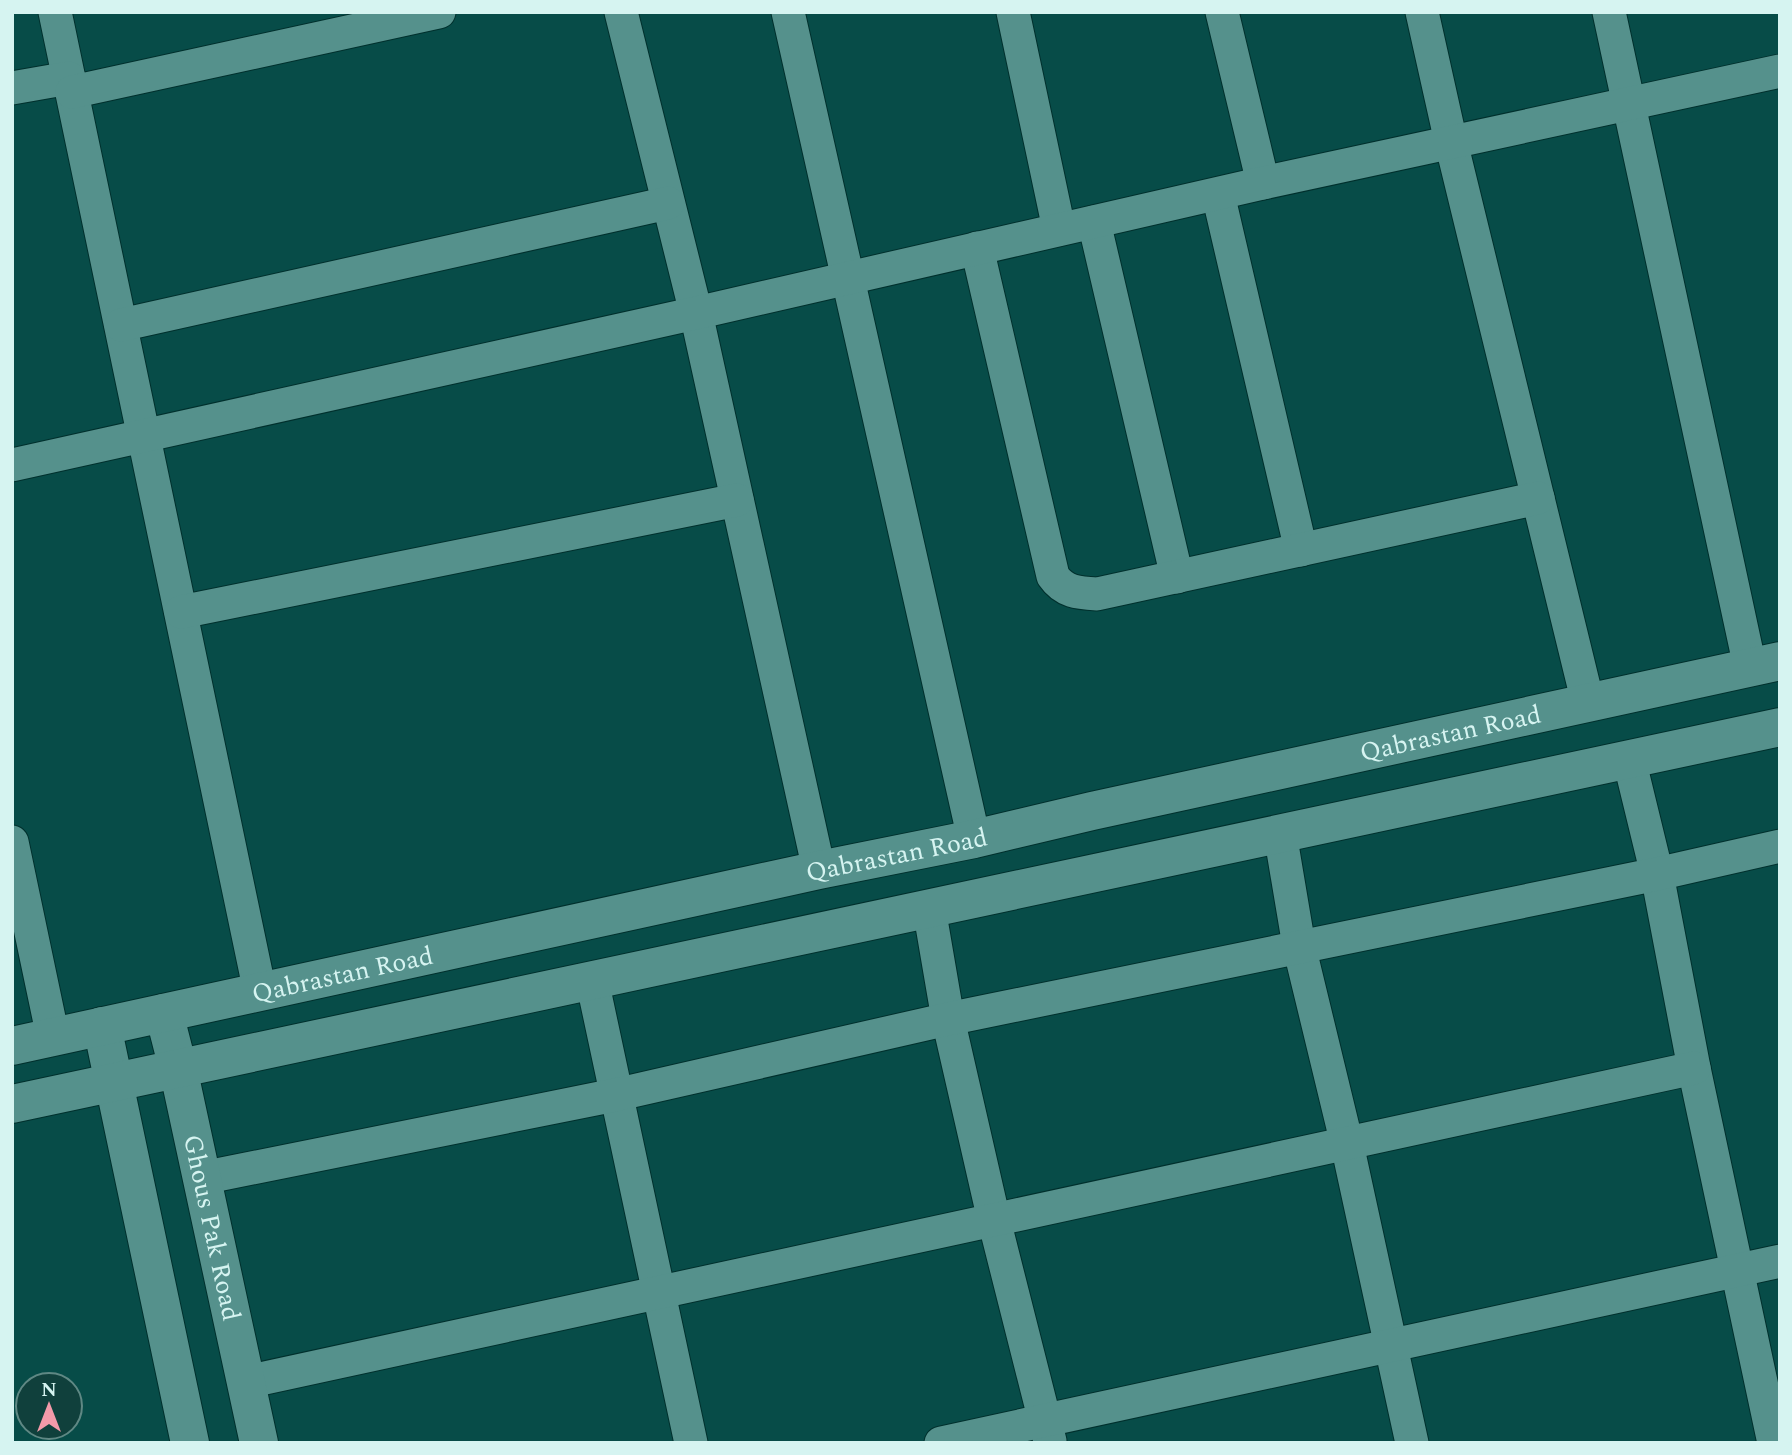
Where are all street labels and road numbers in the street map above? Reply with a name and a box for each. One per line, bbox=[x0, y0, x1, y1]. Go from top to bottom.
street label: Qabrastan Road bbox=[1356, 695, 1545, 773]
street label: Qabrastan Road bbox=[802, 817, 992, 893]
street label: Qabrastan Road bbox=[248, 936, 437, 1014]
street label: Ghous Pak Road bbox=[172, 1131, 251, 1325]

